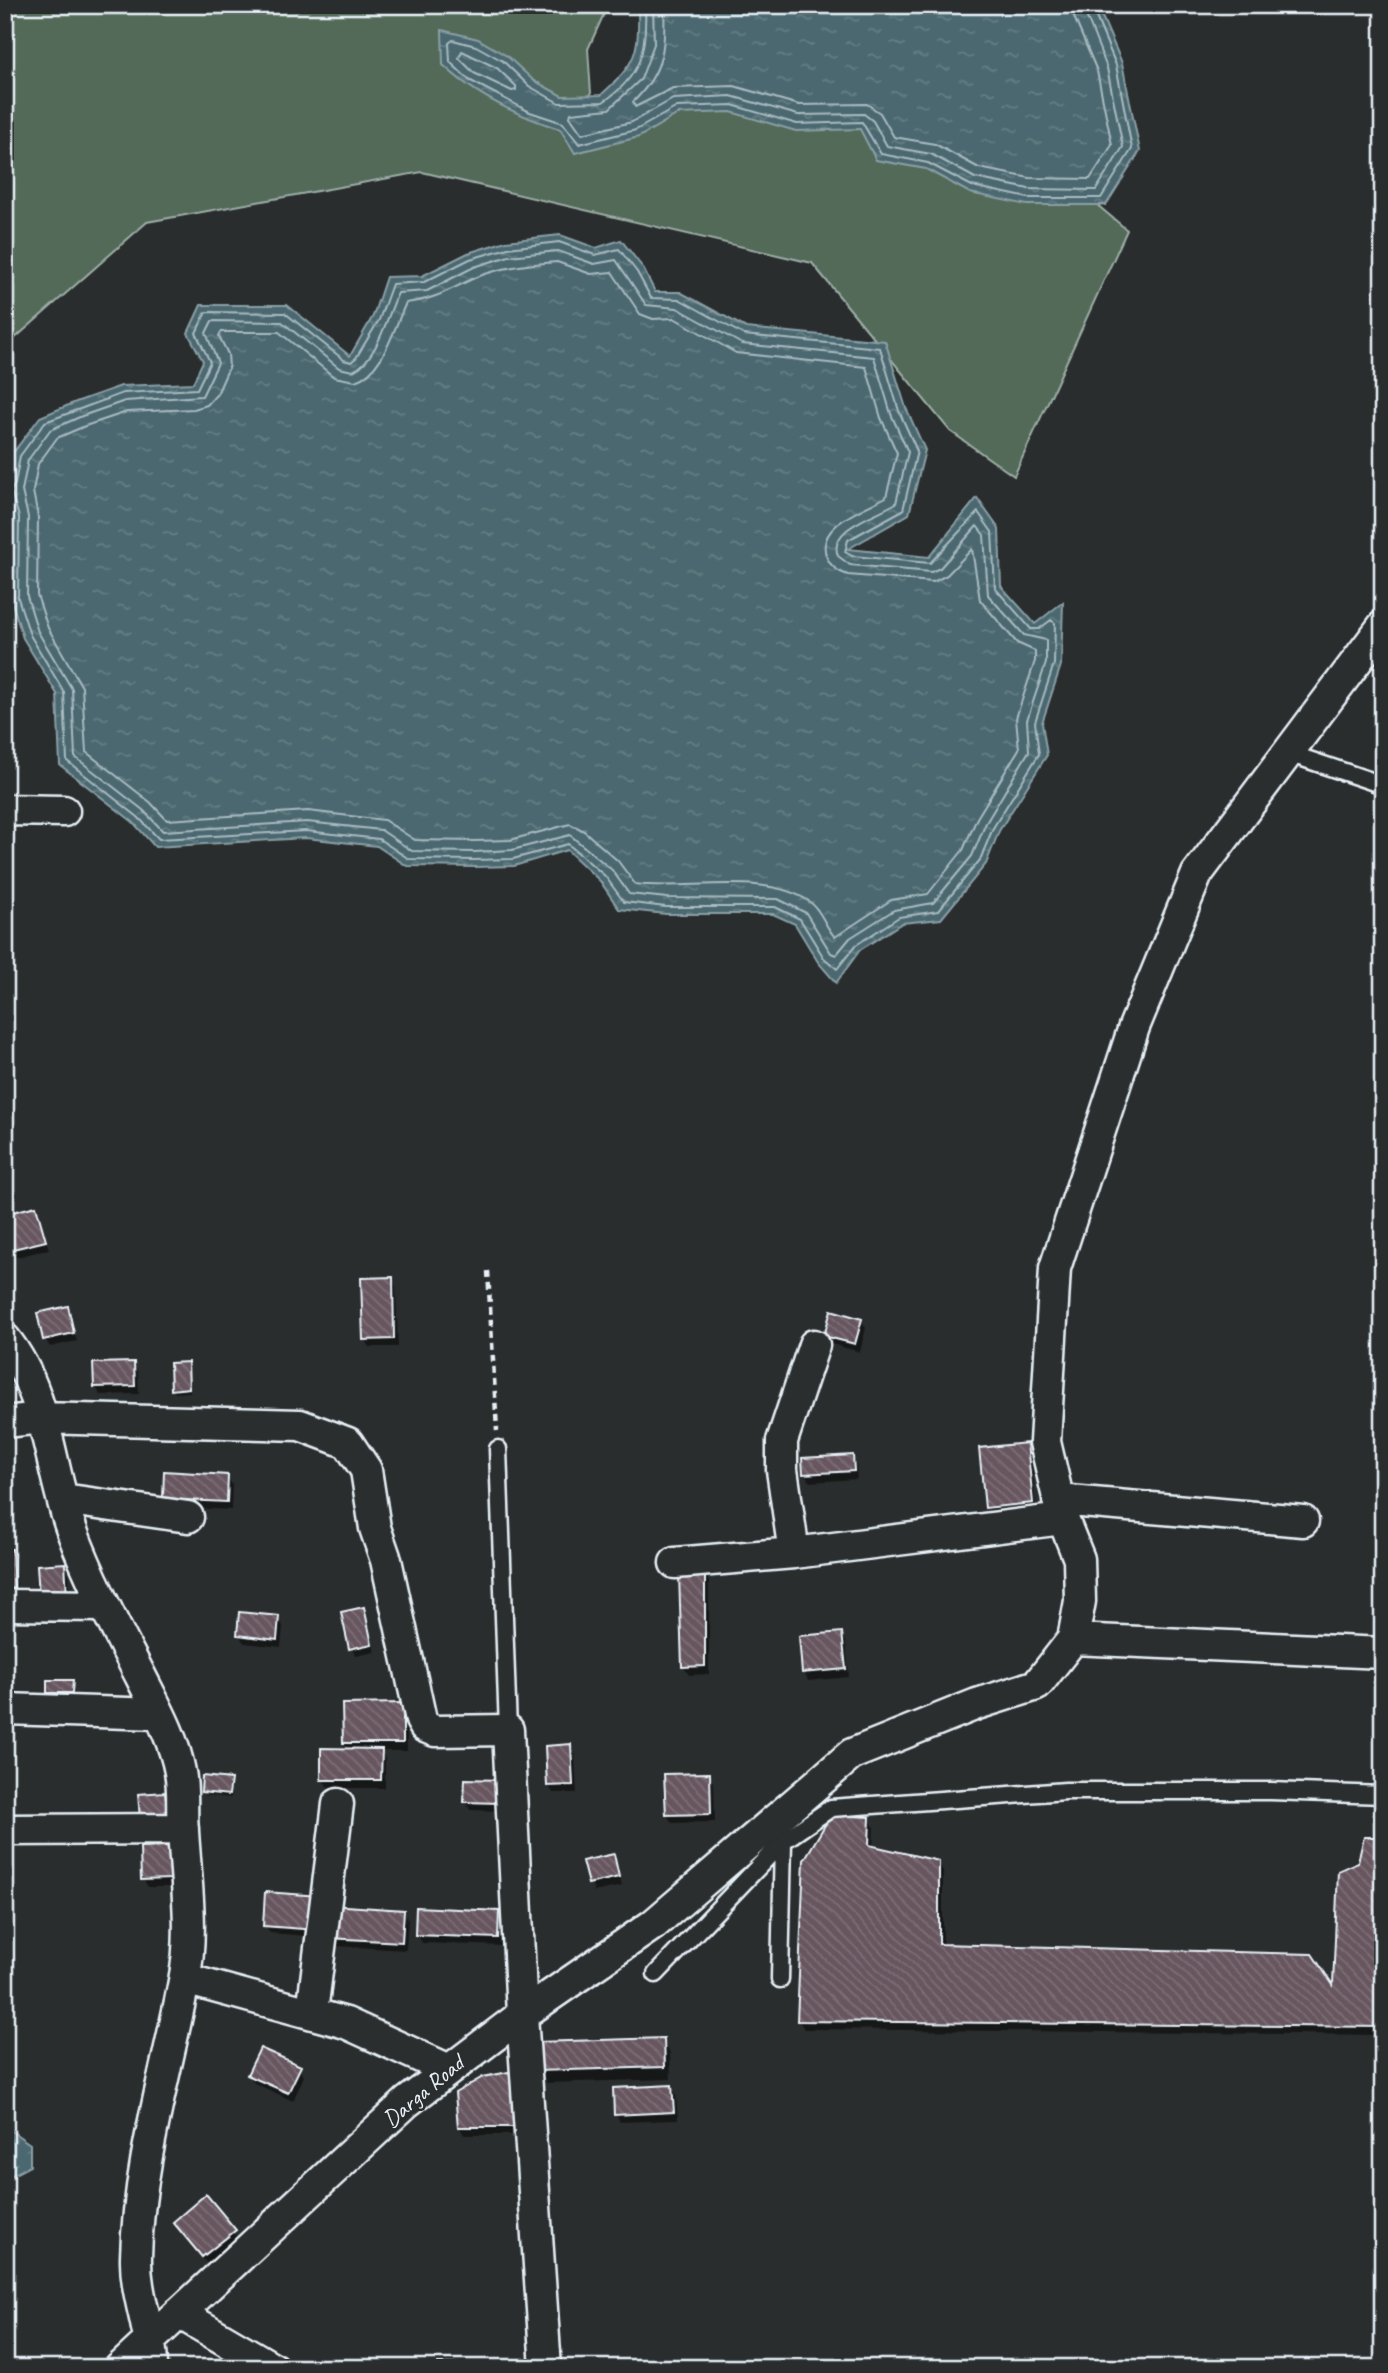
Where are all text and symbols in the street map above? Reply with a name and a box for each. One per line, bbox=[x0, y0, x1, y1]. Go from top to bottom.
street label: Darga Road bbox=[376, 2046, 473, 2134]

